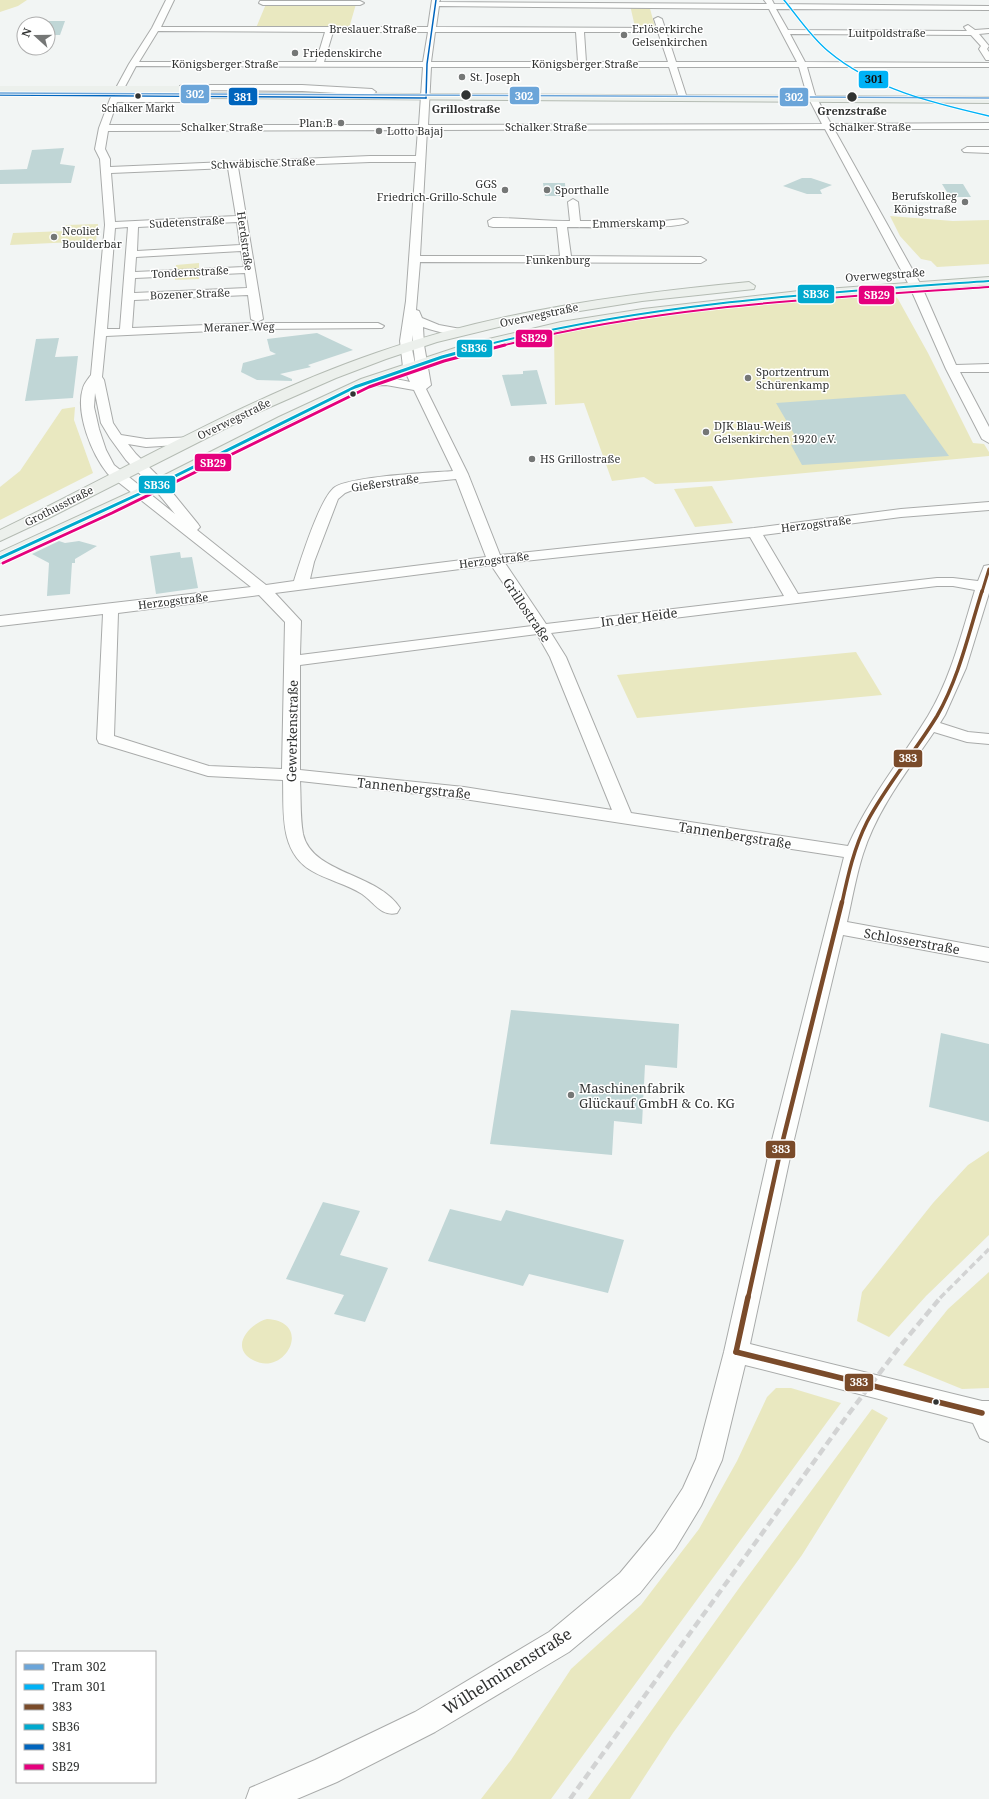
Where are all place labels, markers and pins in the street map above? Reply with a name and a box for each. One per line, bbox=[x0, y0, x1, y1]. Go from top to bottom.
place label: Erlöserkirche Gelsenkirchen bbox=[632, 21, 708, 49]
marker: Erlöserkirche Gelsenkirchen bbox=[619, 30, 629, 40]
place label: Friedenskirche bbox=[303, 45, 382, 60]
marker: Friedenskirche bbox=[290, 48, 300, 58]
place label: St. Joseph bbox=[470, 69, 520, 84]
marker: St. Joseph bbox=[457, 72, 467, 82]
marker: Grillostraße bbox=[459, 88, 473, 102]
marker: Grenzstraße bbox=[845, 90, 859, 104]
marker: Schalker Markt bbox=[133, 91, 143, 101]
place label: Schalker Markt bbox=[102, 101, 175, 115]
place label: Grillostraße bbox=[432, 101, 500, 116]
place label: Grenzstraße bbox=[817, 103, 887, 118]
place label: Plan:B bbox=[299, 115, 333, 130]
marker: Plan:B bbox=[336, 118, 346, 128]
place label: Lotto Bajaj bbox=[387, 123, 443, 138]
marker: Lotto Bajaj bbox=[374, 126, 384, 136]
place label: GGS Friedrich-Grillo-Schule bbox=[377, 176, 497, 204]
place label: Sporthalle bbox=[555, 182, 609, 197]
marker: GGS Friedrich-Grillo-Schule bbox=[500, 185, 510, 195]
marker: Sporthalle bbox=[542, 185, 552, 195]
place label: Berufskolleg Königstraße bbox=[892, 188, 957, 216]
marker: Berufskolleg Königstraße bbox=[960, 197, 970, 207]
place label: Neoliet Boulderbar bbox=[62, 223, 123, 251]
marker: Neoliet Boulderbar bbox=[49, 232, 59, 242]
place label: Sportzentrum Schürenkamp bbox=[756, 364, 830, 392]
marker: Sportzentrum Schürenkamp bbox=[743, 373, 753, 383]
unlabelled marker bbox=[348, 389, 358, 399]
place label: DJK Blau-Weiß Gelsenkirchen 1920 e.V. bbox=[714, 418, 837, 446]
marker: DJK Blau-Weiß Gelsenkirchen 1920 e.V. bbox=[701, 427, 711, 437]
place label: HS Grillostraße bbox=[540, 451, 620, 466]
marker: HS Grillostraße bbox=[527, 454, 537, 464]
place label: Maschinenfabrik Glückauf GmbH & Co. KG bbox=[579, 1079, 736, 1112]
marker: Maschinenfabrik Glückauf GmbH & Co. KG bbox=[566, 1090, 576, 1100]
unlabelled marker bbox=[931, 1397, 941, 1407]

